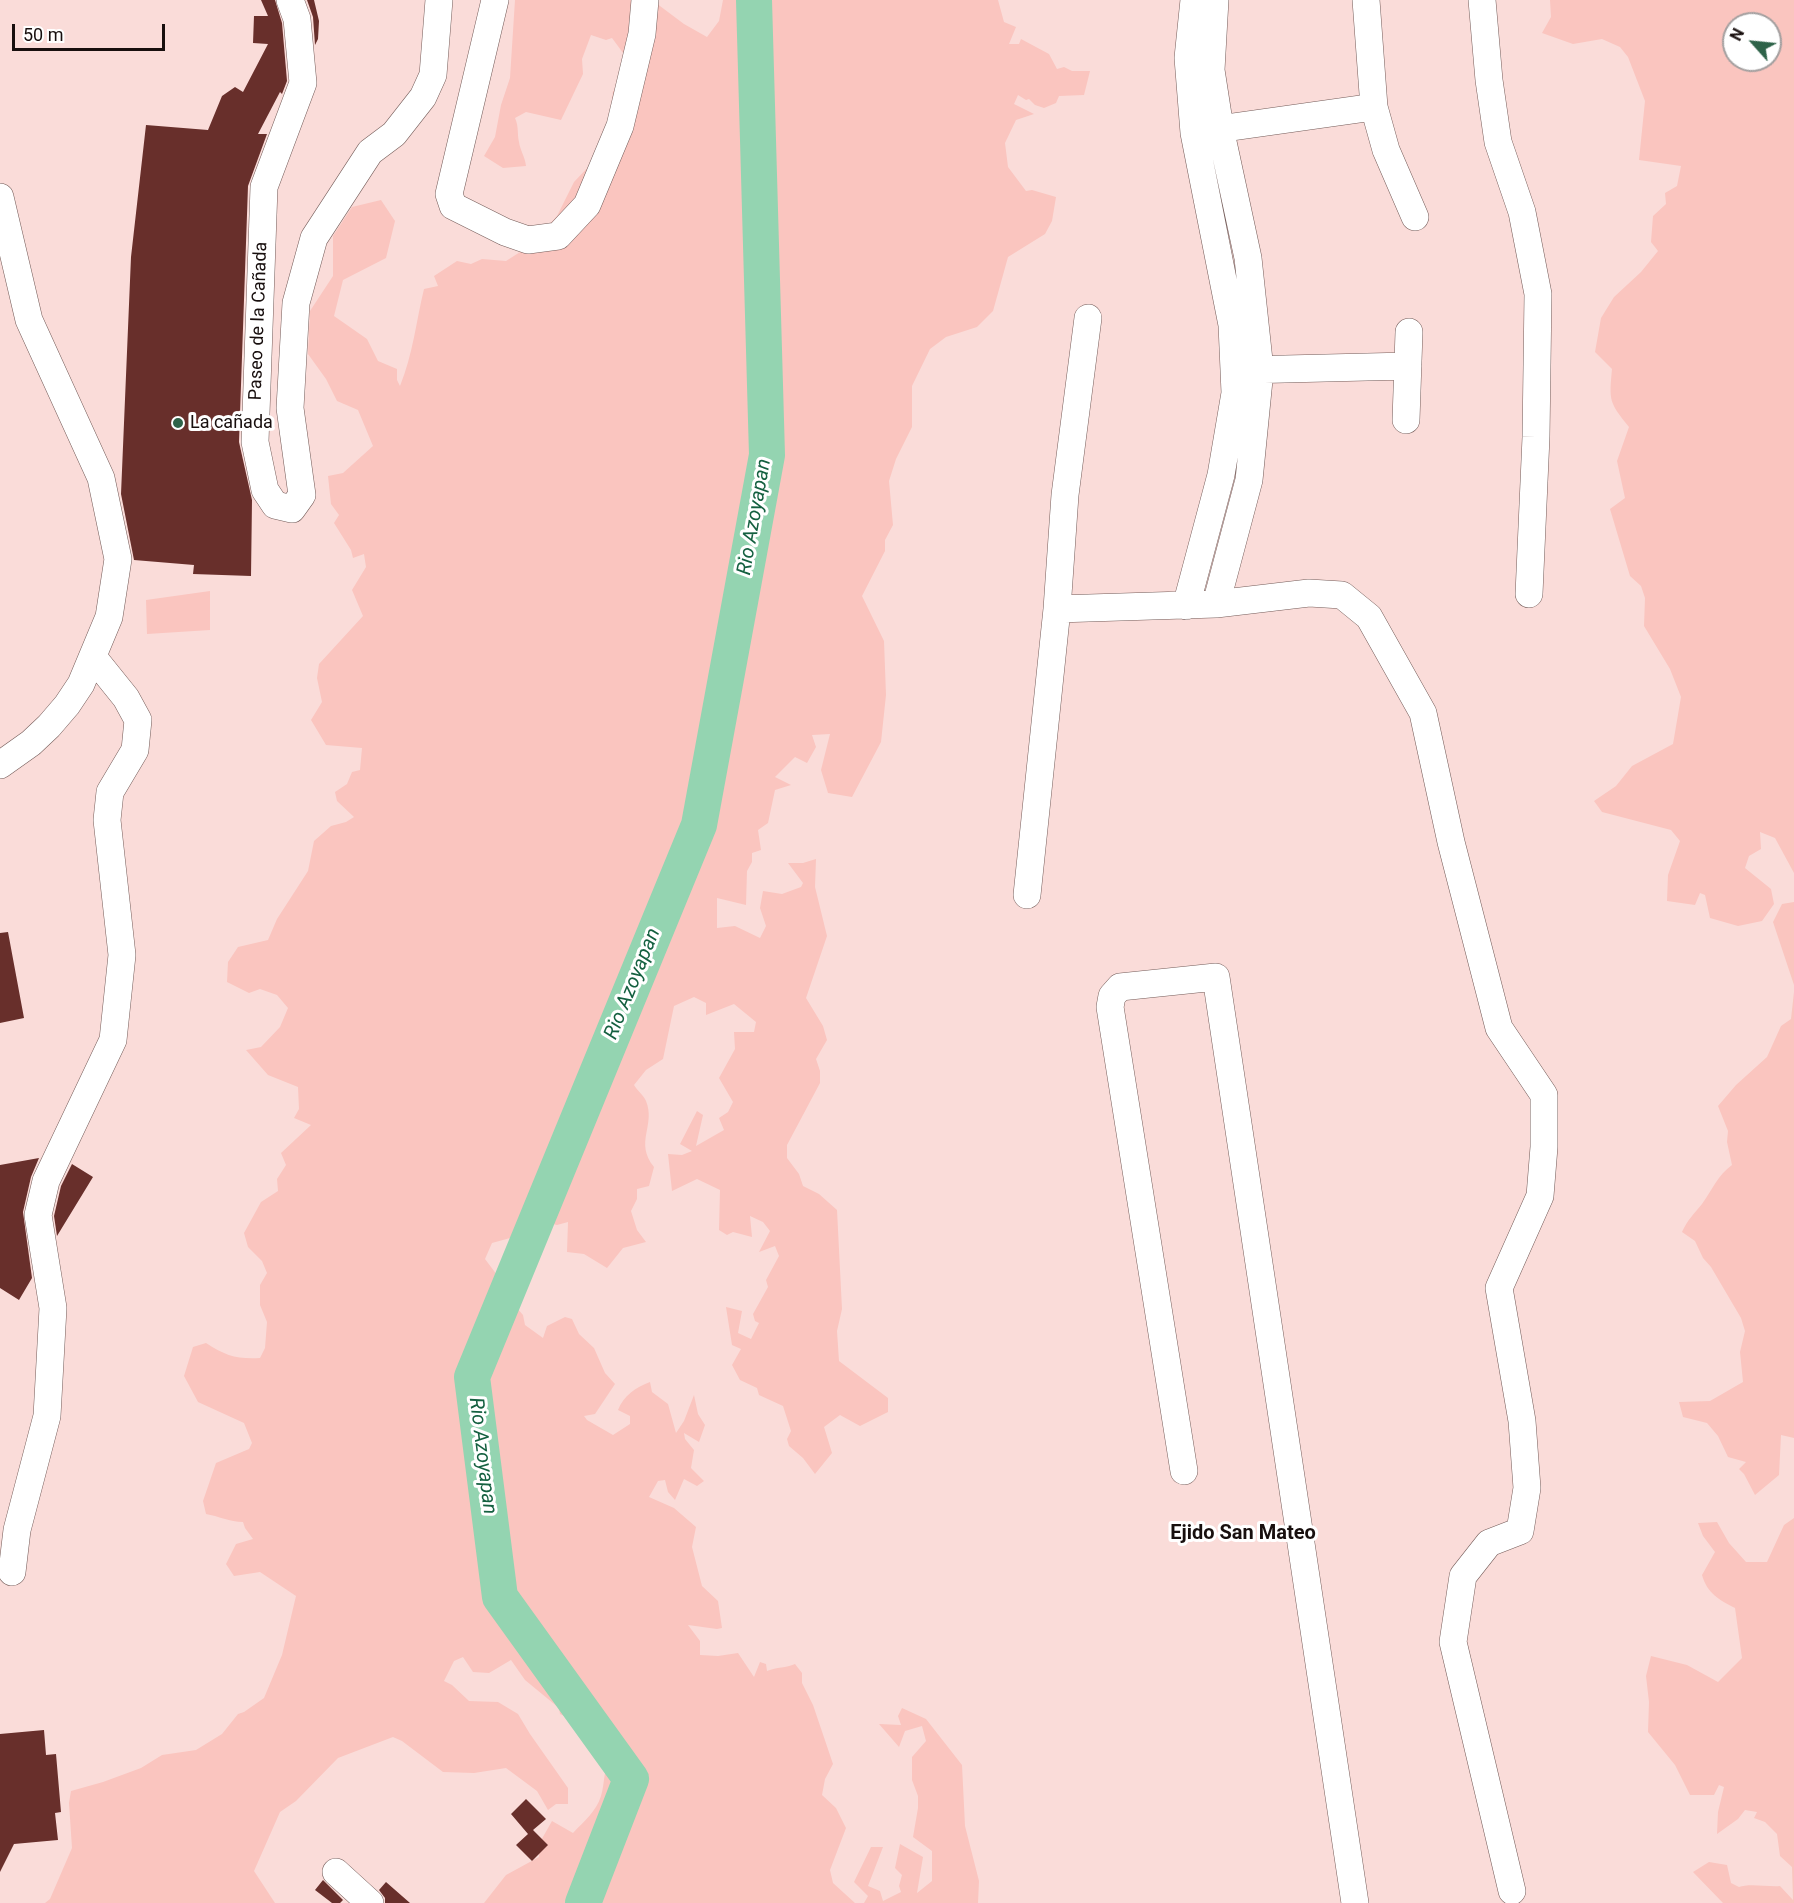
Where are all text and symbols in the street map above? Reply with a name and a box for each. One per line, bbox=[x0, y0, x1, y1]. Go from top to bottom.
scale bar bbox=[15, 12, 168, 50]
north arrow bbox=[1722, 12, 1782, 72]
text: 50 m bbox=[23, 24, 63, 45]
text: N bbox=[1726, 25, 1748, 44]
street label: Paseo de la Cañada bbox=[245, 241, 273, 401]
place label: La cañada bbox=[190, 412, 273, 434]
marker: La cañada bbox=[171, 416, 185, 430]
water label: Rio Azoyapan bbox=[733, 457, 777, 577]
water label: Rio Azoyapan bbox=[600, 925, 666, 1043]
water label: Rio Azoyapan bbox=[463, 1396, 501, 1516]
district label: Ejido San Mateo bbox=[1170, 1522, 1316, 1546]

